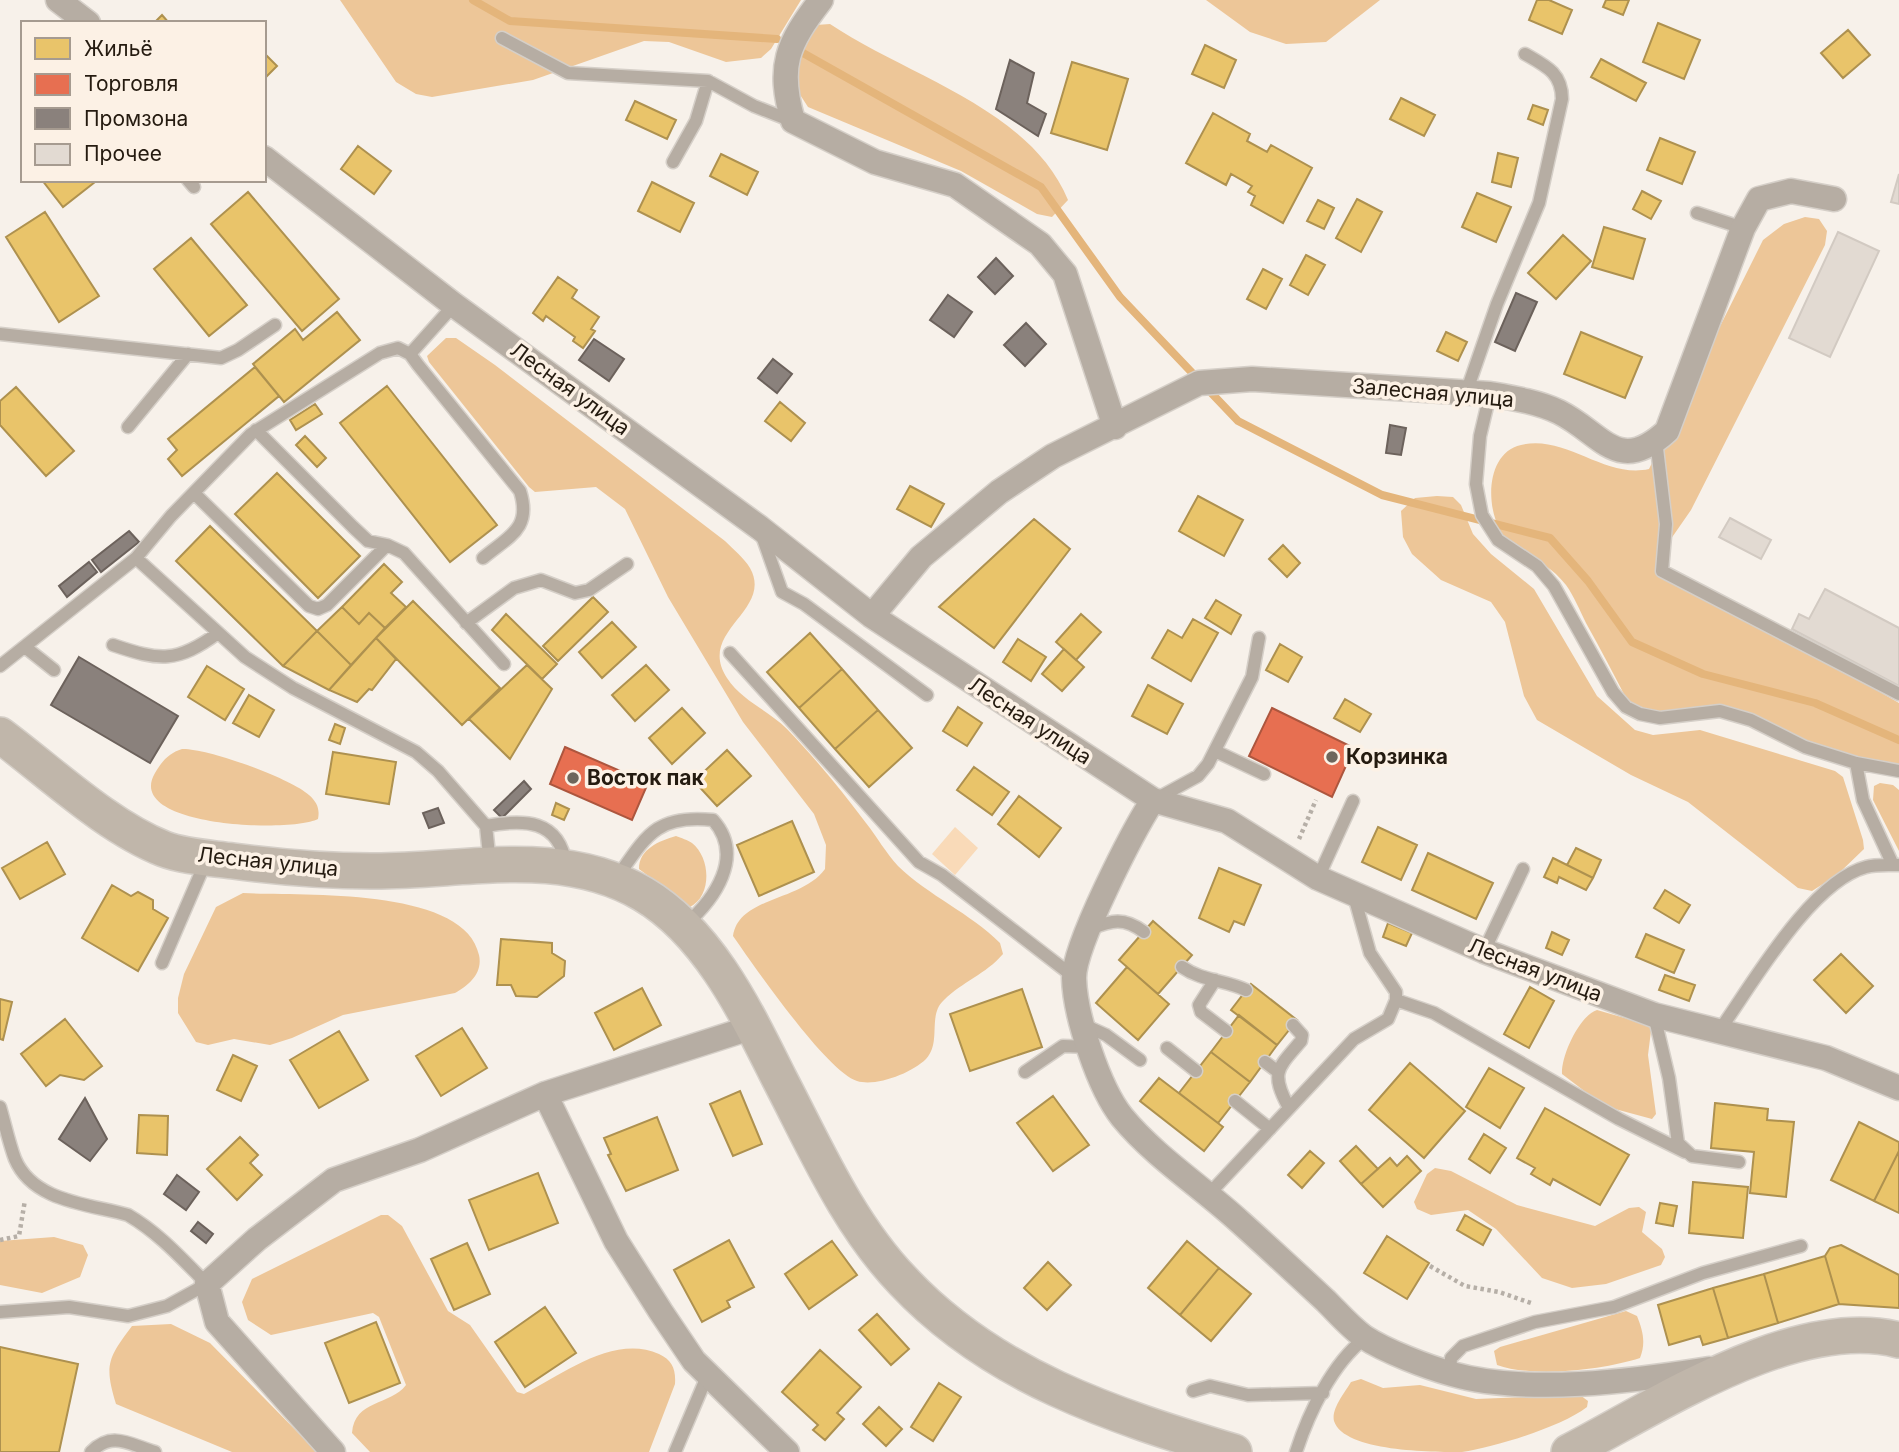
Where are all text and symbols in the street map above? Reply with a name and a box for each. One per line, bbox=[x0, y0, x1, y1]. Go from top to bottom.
legend bbox=[21, 21, 266, 182]
text: Жильё bbox=[84, 36, 153, 61]
text: Торговля bbox=[84, 71, 178, 96]
text: Промзона bbox=[84, 106, 188, 131]
text: Прочее bbox=[84, 141, 162, 166]
street label: Лесная улица bbox=[506, 337, 635, 440]
street label: Залесная улица bbox=[1351, 373, 1515, 412]
street label: Лесная улица bbox=[964, 672, 1096, 770]
place label: Корзинка bbox=[1346, 744, 1448, 769]
marker: Корзинка bbox=[1324, 749, 1340, 765]
place label: Восток пак bbox=[587, 765, 704, 790]
marker: Восток пак bbox=[565, 770, 581, 786]
street label: Лесная улица bbox=[196, 842, 340, 881]
street label: Лесная улица bbox=[1465, 933, 1606, 1007]

